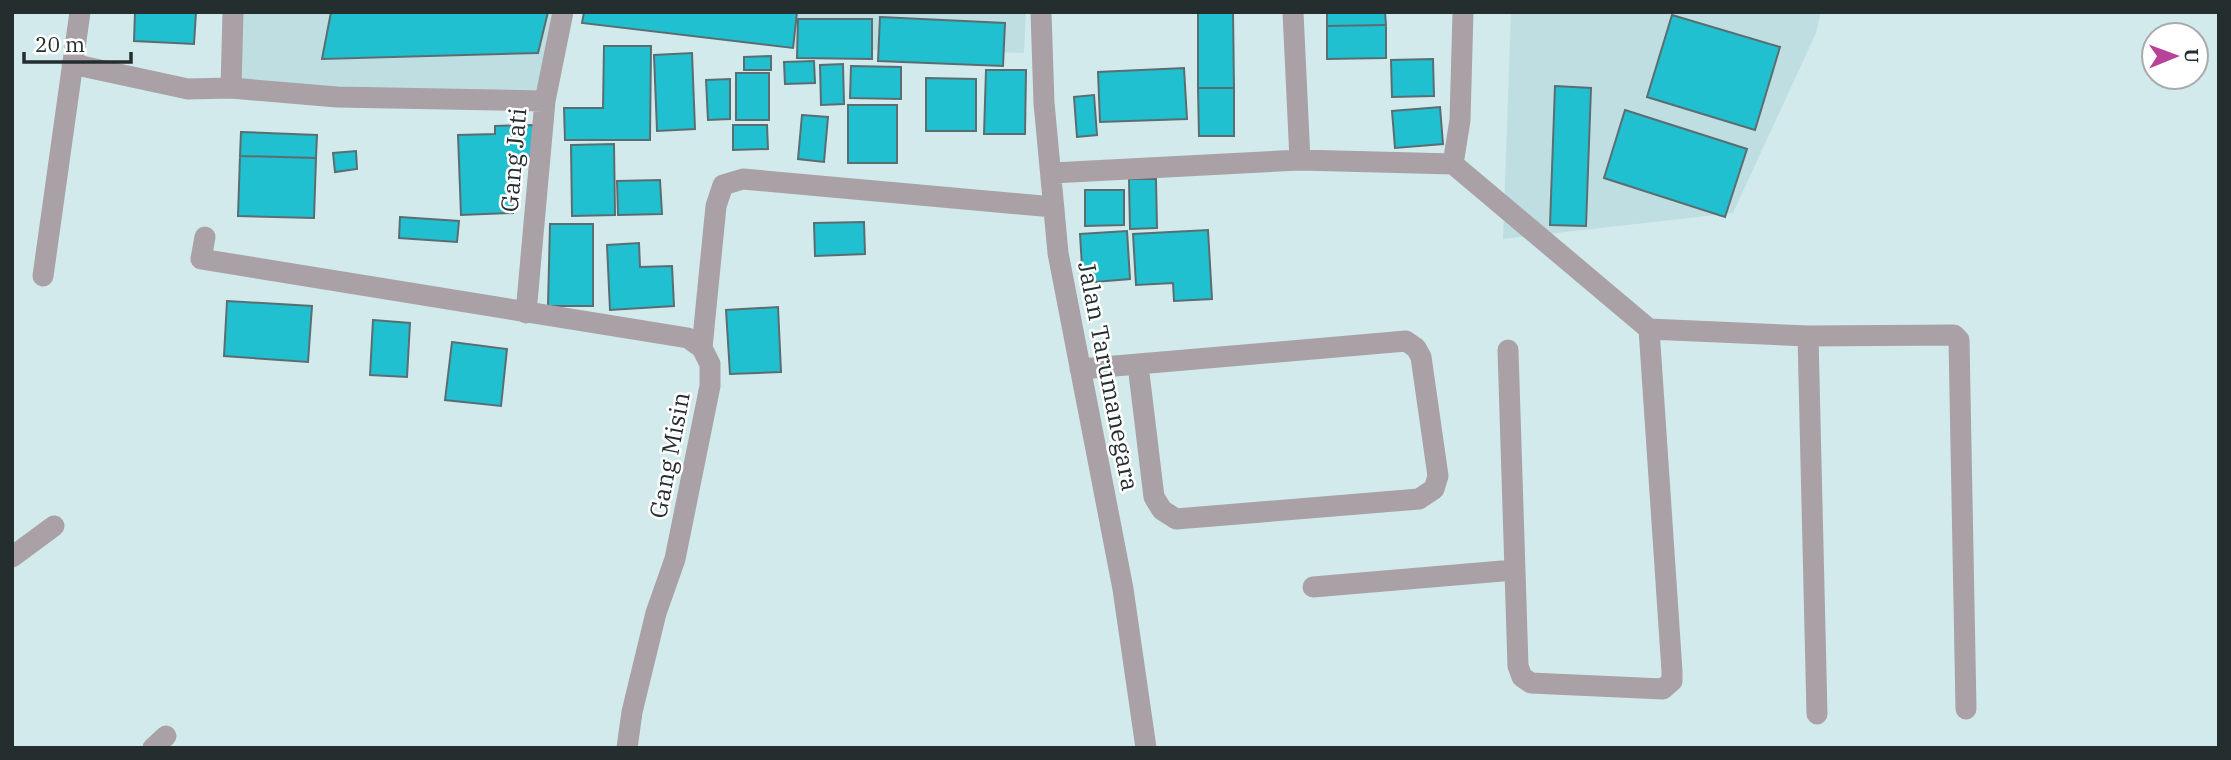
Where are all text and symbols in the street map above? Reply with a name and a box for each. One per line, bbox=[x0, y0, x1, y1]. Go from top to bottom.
scale bar bbox=[24, 21, 131, 65]
north arrow bbox=[2140, 21, 2210, 91]
text: 20 m bbox=[35, 30, 85, 58]
text: U bbox=[2180, 48, 2204, 63]
street label: Gang Jati bbox=[493, 107, 533, 213]
street label: Jalan Tarumanegara bbox=[1071, 259, 1147, 493]
street label: Gang Misin bbox=[641, 389, 697, 521]

